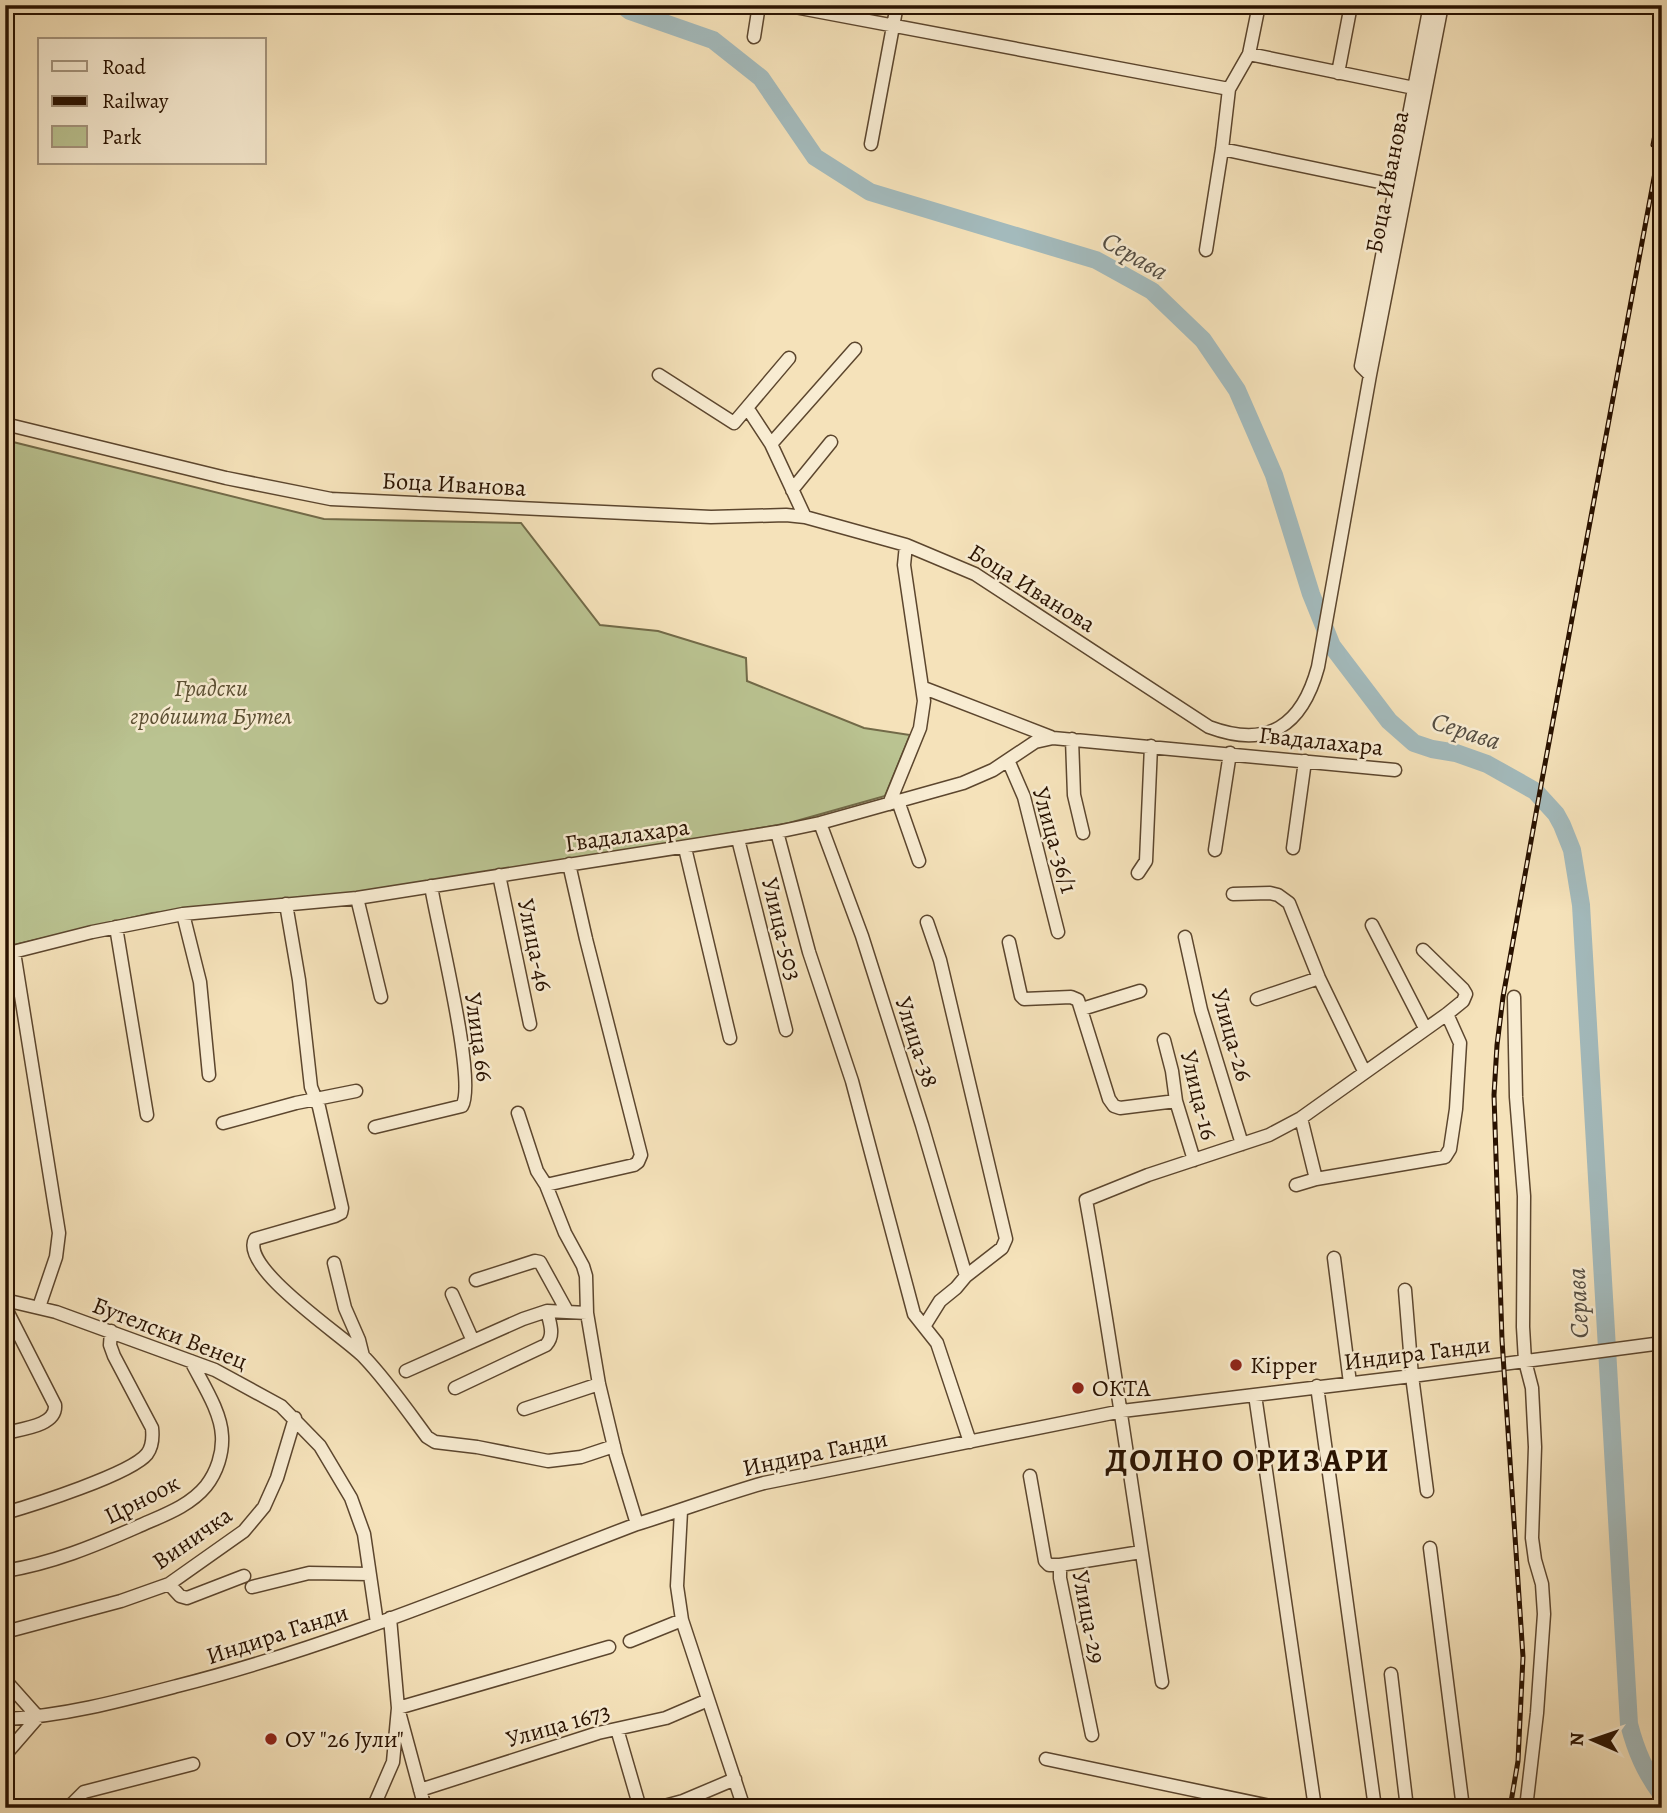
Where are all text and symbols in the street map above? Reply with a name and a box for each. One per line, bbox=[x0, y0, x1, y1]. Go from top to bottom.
legend bbox=[38, 38, 266, 164]
text: Road bbox=[102, 53, 146, 81]
text: Railway bbox=[102, 87, 169, 115]
street label: Боца Иванова bbox=[1358, 108, 1416, 256]
text: Park bbox=[102, 123, 142, 151]
water label: Серава bbox=[1096, 223, 1174, 289]
street label: Боца Иванова bbox=[381, 464, 527, 504]
street label: Боца Иванова bbox=[962, 536, 1102, 640]
park label: Градски гробишта Бутел bbox=[130, 672, 292, 732]
water label: Серава bbox=[1427, 703, 1505, 759]
street label: Гвадалахара bbox=[1257, 719, 1385, 763]
street label: Улица-36/1 bbox=[1025, 783, 1085, 897]
street label: Гвадалахара bbox=[563, 810, 691, 860]
street label: Улица-503 bbox=[754, 874, 810, 984]
street label: Улица-46 bbox=[510, 896, 560, 994]
street label: Улица-26 bbox=[1204, 985, 1260, 1085]
street label: Улица 66 bbox=[457, 990, 501, 1084]
street label: Улица-38 bbox=[887, 993, 947, 1091]
street label: Улица-16 bbox=[1172, 1047, 1226, 1143]
water label: Серава bbox=[1559, 1267, 1597, 1339]
street label: Бутелски Венец bbox=[88, 1289, 252, 1377]
street label: Индира Ганди bbox=[1342, 1328, 1492, 1378]
place label: Kipper bbox=[1250, 1349, 1317, 1381]
marker: Kipper bbox=[1228, 1357, 1244, 1373]
place label: ОКТА bbox=[1092, 1372, 1151, 1404]
marker: ОКТА bbox=[1070, 1380, 1086, 1396]
street label: Индира Ганди bbox=[740, 1422, 890, 1484]
district label: ДОЛНО ОРИЗАРИ bbox=[1105, 1438, 1391, 1482]
street label: Црноок bbox=[99, 1466, 185, 1532]
street label: Виничка bbox=[146, 1499, 238, 1577]
street label: Улица-29 bbox=[1064, 1568, 1114, 1666]
street label: Индира Ганди bbox=[202, 1596, 352, 1672]
street label: Улица 1673 bbox=[502, 1695, 614, 1755]
north arrow bbox=[1558, 1704, 1628, 1774]
place label: ОУ "26 Јули" bbox=[285, 1723, 404, 1755]
marker: ОУ "26 Јули" bbox=[263, 1731, 279, 1747]
text: N bbox=[1564, 1732, 1590, 1747]

